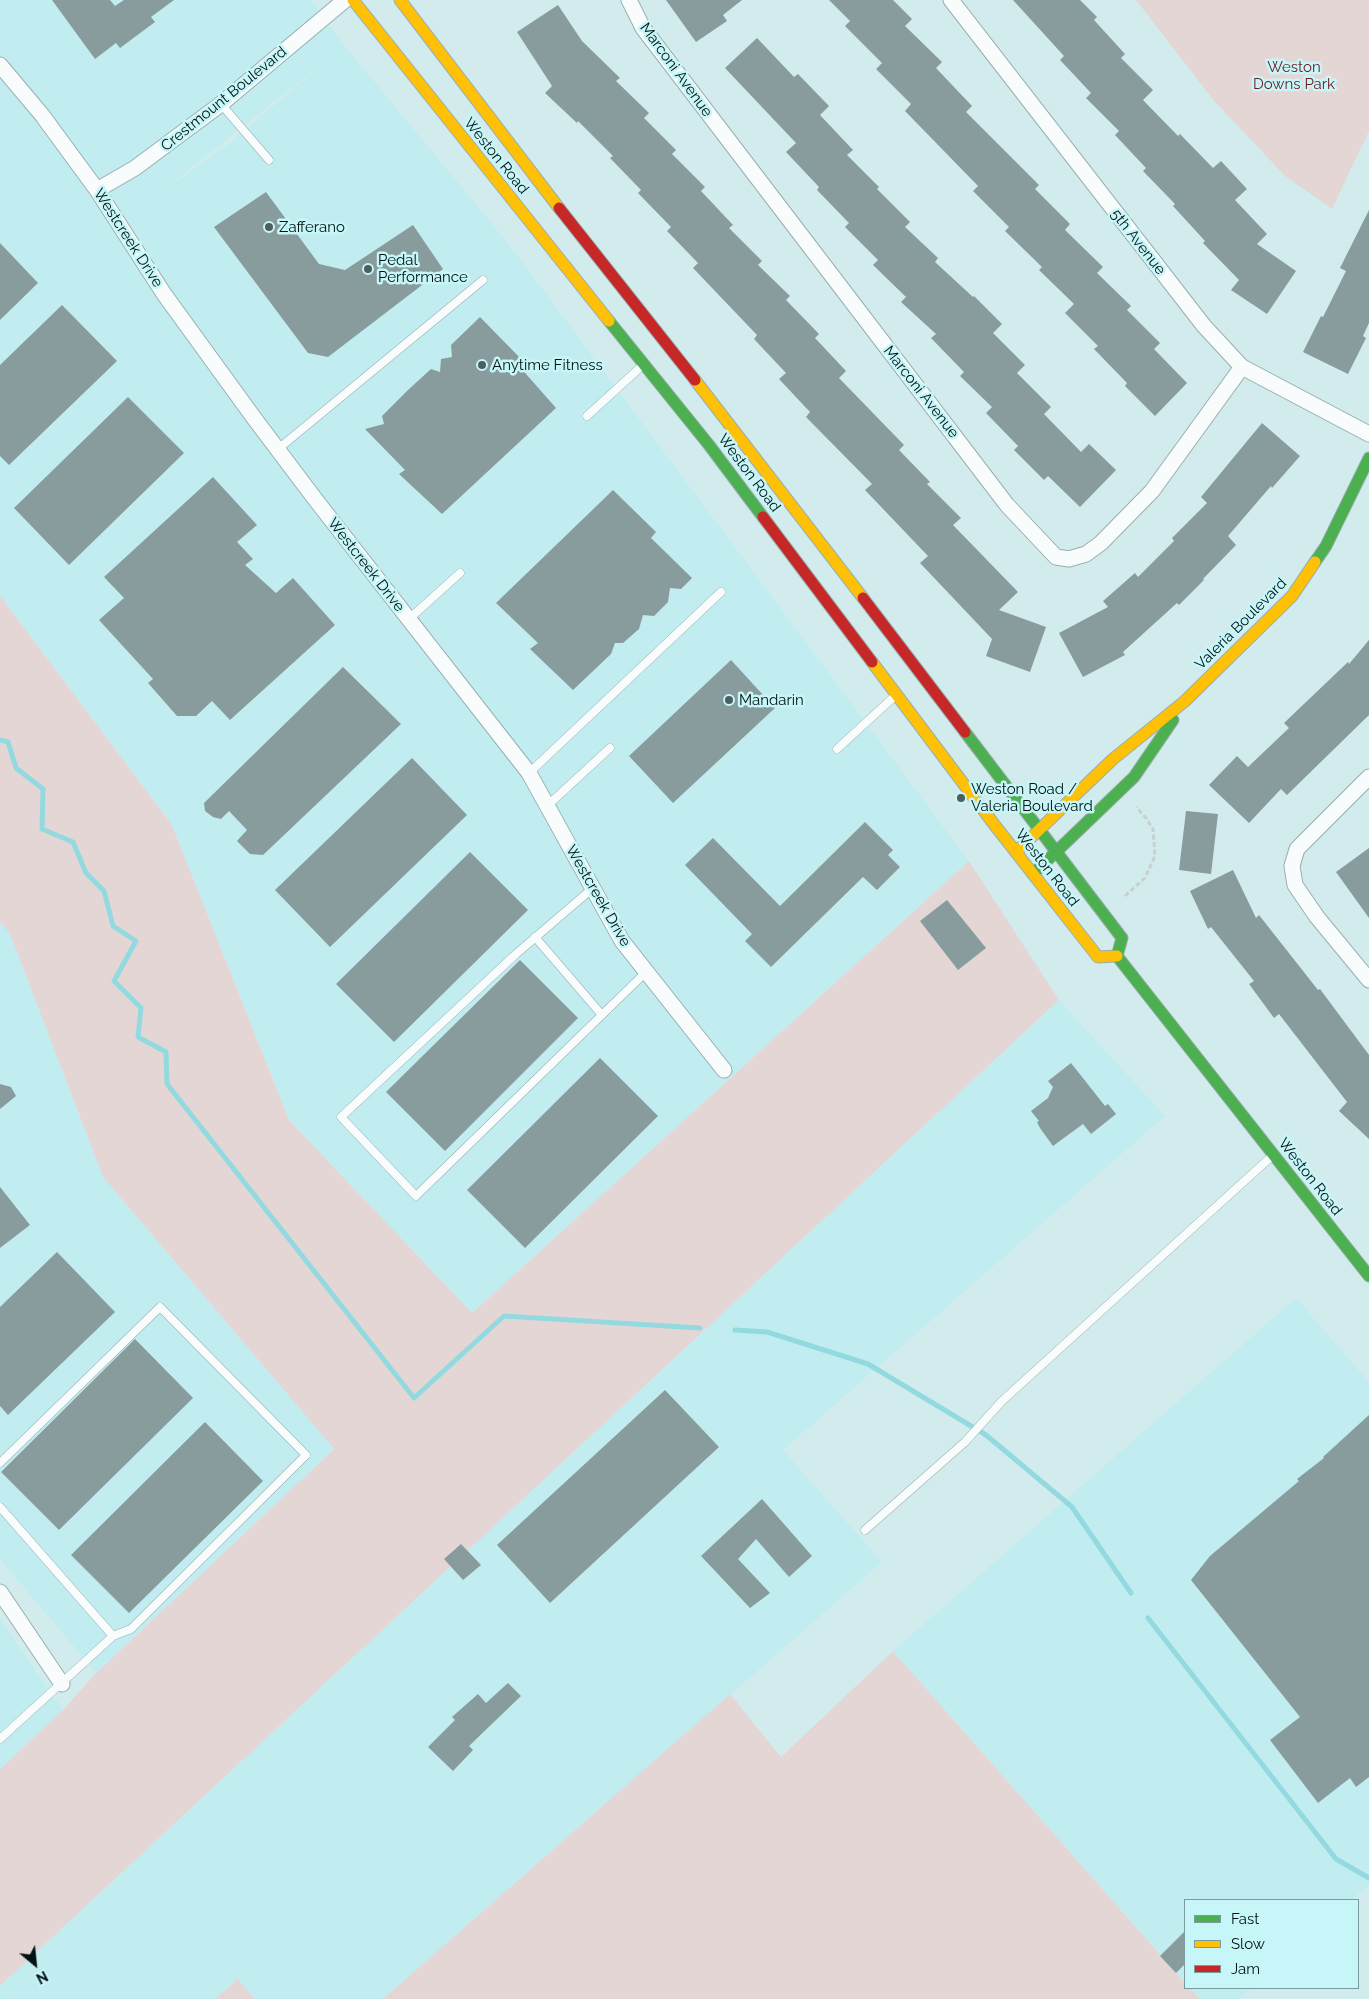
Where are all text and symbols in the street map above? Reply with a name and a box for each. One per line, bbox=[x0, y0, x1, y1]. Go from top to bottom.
street label: Marconi Avenue bbox=[636, 19, 716, 121]
street label: Crestmount Boulevard bbox=[158, 43, 290, 155]
park label: Weston Downs Park bbox=[1253, 58, 1335, 93]
street label: Weston Road bbox=[460, 114, 532, 198]
street label: Westcreek Drive bbox=[89, 185, 167, 291]
street label: 5th Avenue bbox=[1107, 206, 1169, 278]
place label: Zafferano bbox=[279, 218, 345, 236]
marker: Zafferano bbox=[263, 221, 275, 233]
place label: Pedal Performance bbox=[378, 251, 468, 286]
marker: Pedal Performance bbox=[362, 263, 374, 275]
street label: Marconi Avenue bbox=[879, 342, 963, 442]
place label: Anytime Fitness bbox=[492, 356, 603, 374]
marker: Anytime Fitness bbox=[476, 359, 488, 371]
street label: Weston Road bbox=[714, 430, 784, 516]
street label: Westcreek Drive bbox=[324, 515, 408, 615]
street label: Valeria Boulevard bbox=[1192, 575, 1290, 673]
place label: Mandarin bbox=[739, 691, 804, 709]
marker: Mandarin bbox=[723, 694, 735, 706]
place label: Weston Road / Valeria Boulevard bbox=[971, 780, 1093, 815]
marker: Weston Road / Valeria Boulevard bbox=[955, 792, 967, 804]
street label: Weston Road bbox=[1011, 826, 1083, 910]
street label: Westcreek Drive bbox=[562, 842, 634, 950]
street label: Weston Road bbox=[1274, 1135, 1346, 1219]
legend bbox=[1184, 1899, 1359, 1989]
text: Fast bbox=[1231, 1910, 1259, 1928]
text: Slow bbox=[1231, 1935, 1265, 1953]
north arrow bbox=[10, 1939, 60, 1989]
text: Jam bbox=[1231, 1960, 1260, 1978]
text: N bbox=[34, 1968, 51, 1987]

